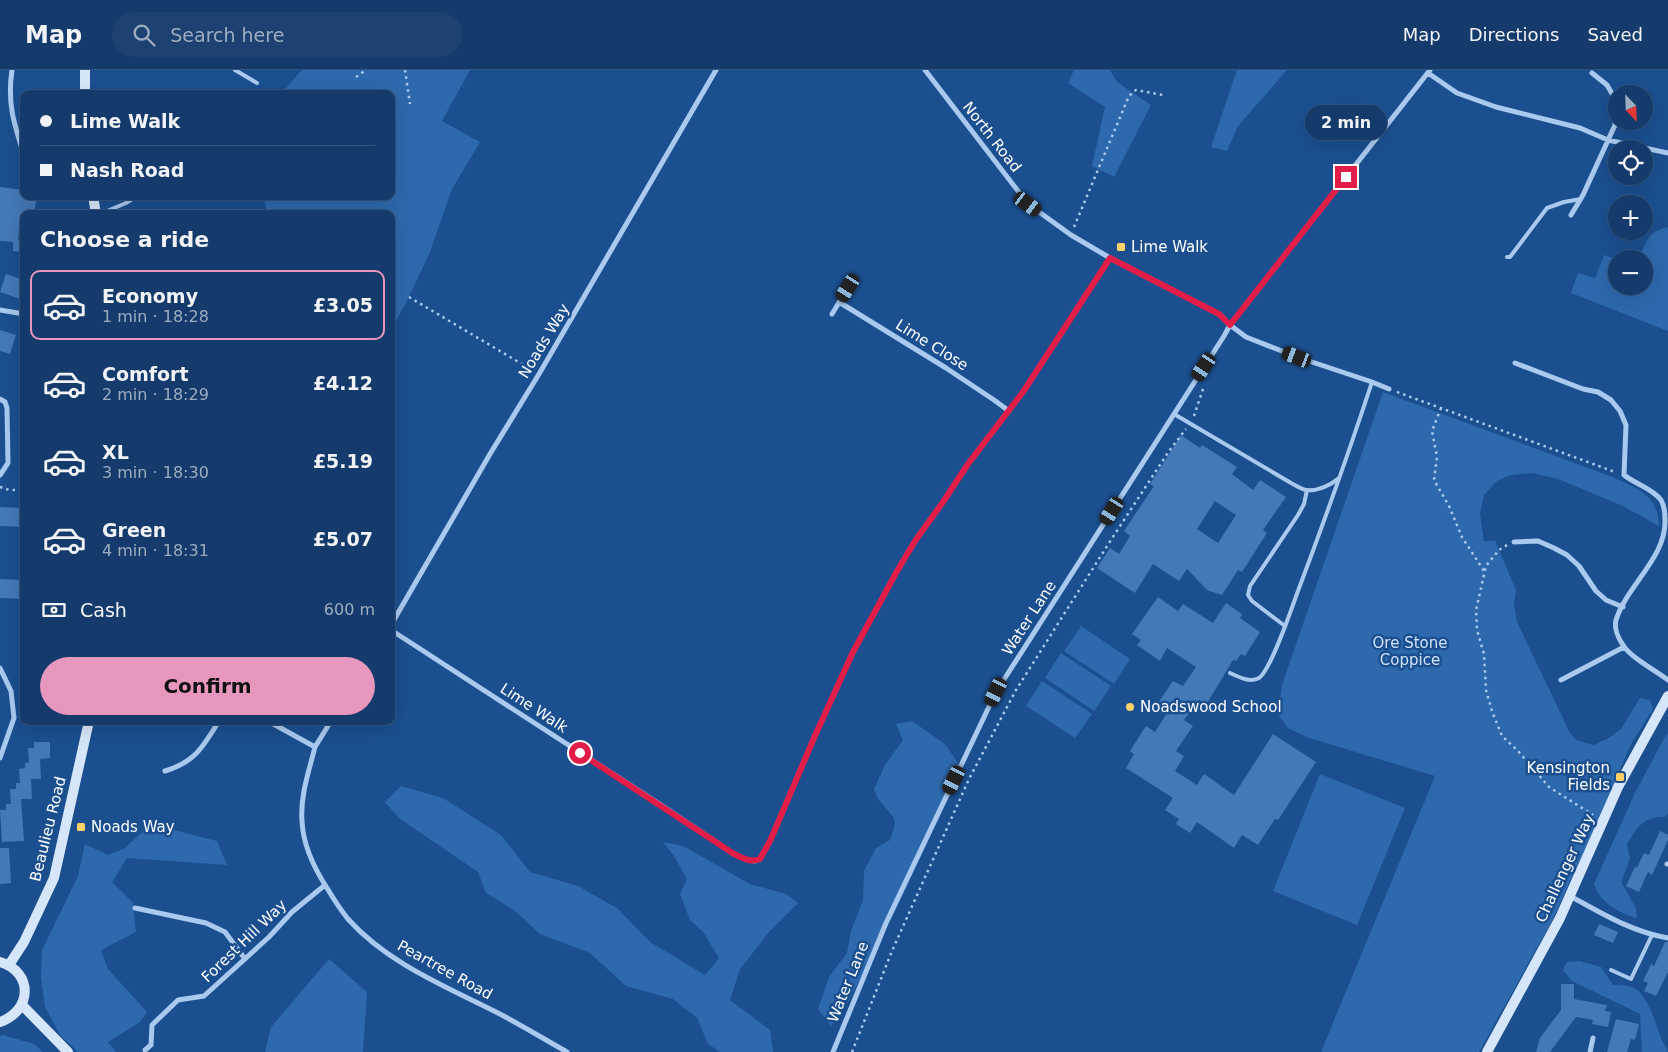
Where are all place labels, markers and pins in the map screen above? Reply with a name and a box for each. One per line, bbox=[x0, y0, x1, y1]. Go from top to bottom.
place label: Lime Walk bbox=[1131, 238, 1208, 256]
marker: Lime Walk bbox=[1115, 241, 1127, 253]
place label: Noadswood School bbox=[1140, 698, 1282, 716]
marker: Noadswood School bbox=[1124, 701, 1136, 713]
place label: Kensington Fields bbox=[1527, 759, 1610, 794]
marker: Kensington Fields bbox=[1614, 771, 1626, 783]
place label: Noads Way bbox=[91, 818, 175, 836]
marker: Noads Way bbox=[75, 821, 87, 833]

